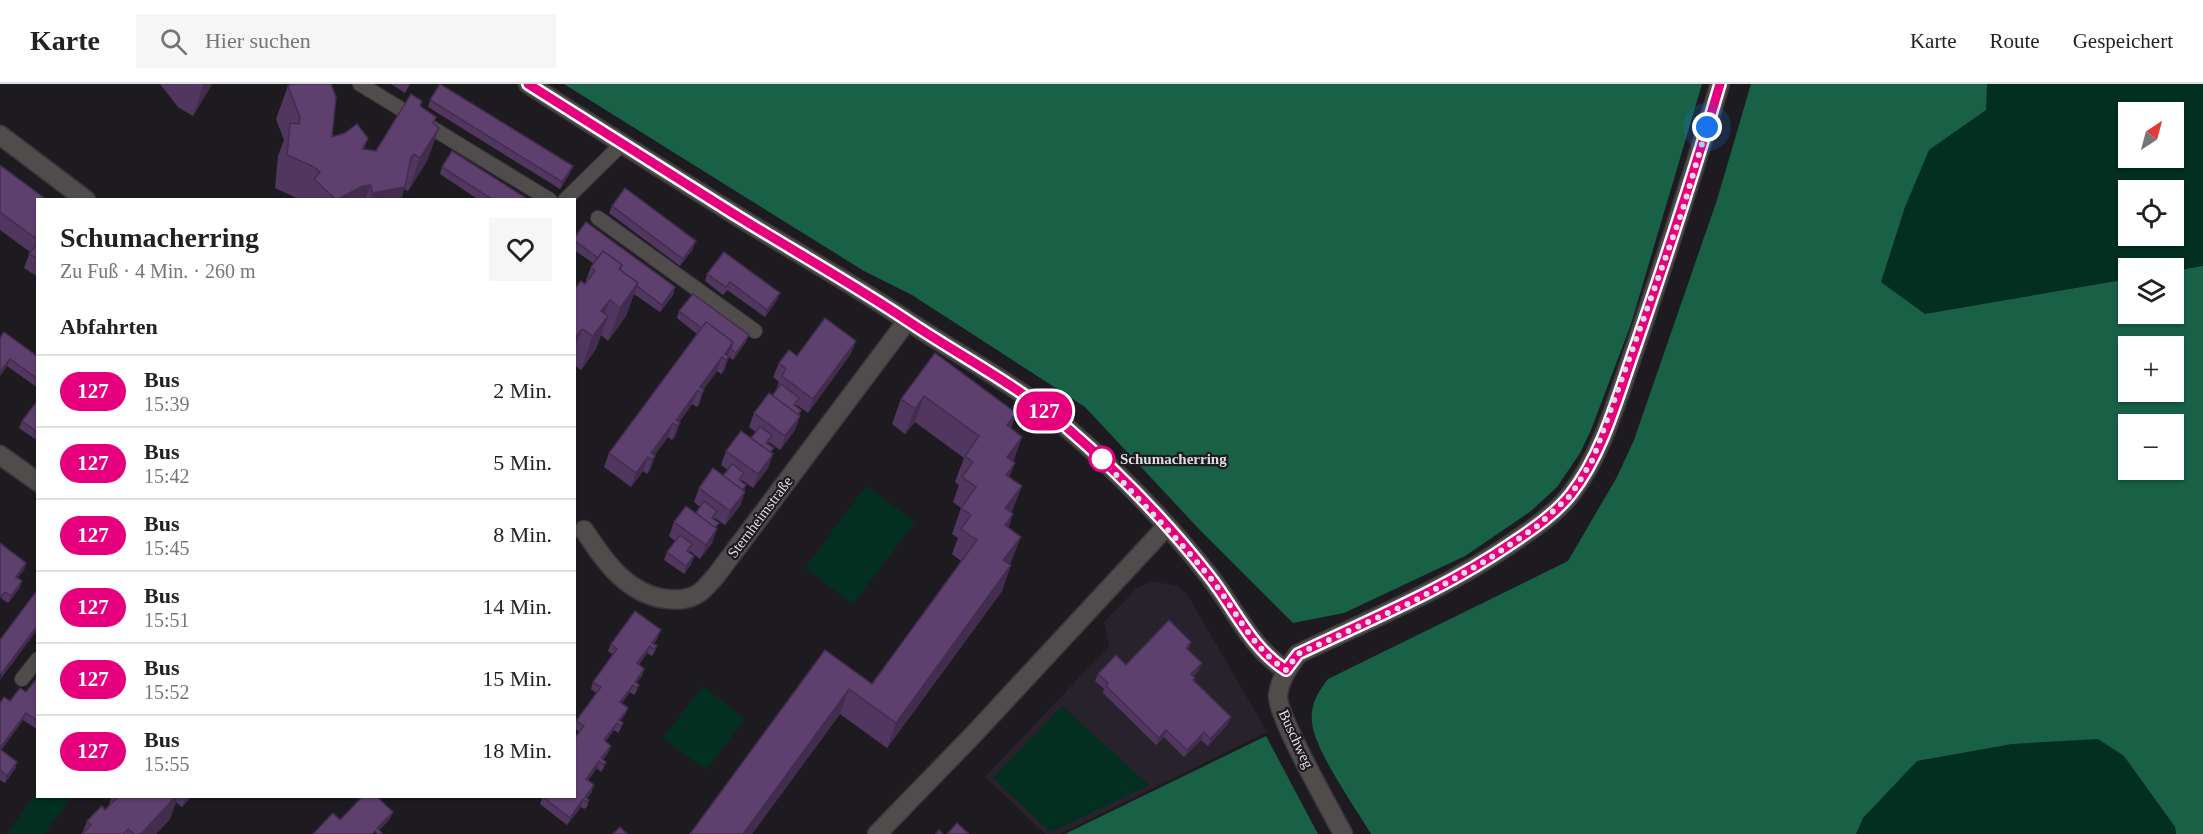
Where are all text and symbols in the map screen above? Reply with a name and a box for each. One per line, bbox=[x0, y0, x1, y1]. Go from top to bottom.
search box bbox=[136, 14, 556, 68]
text: Karte bbox=[30, 25, 100, 56]
icon: search bbox=[157, 25, 190, 58]
text: Hier suchen bbox=[205, 28, 311, 53]
text: Karte bbox=[1910, 29, 1957, 53]
text: Route bbox=[1990, 29, 2040, 53]
text: Gespeichert bbox=[2073, 29, 2173, 53]
north arrow bbox=[2118, 102, 2184, 168]
map controls bbox=[2118, 102, 2184, 480]
your location bbox=[1692, 112, 1722, 142]
button: locate bbox=[2118, 180, 2184, 246]
button: heart bbox=[489, 218, 552, 281]
text: Schumacherring bbox=[60, 222, 259, 253]
button: layers bbox=[2118, 258, 2184, 324]
text: Zu Fuß · 4 Min. · 260 m bbox=[60, 260, 256, 282]
text: Abfahrten bbox=[60, 314, 158, 339]
button: + bbox=[2118, 336, 2184, 402]
text: Bus bbox=[144, 367, 179, 392]
text: 2 Min. bbox=[493, 378, 552, 403]
text: 127 bbox=[77, 379, 109, 403]
line badge: 127 bbox=[1010, 392, 1078, 430]
text: 15:39 bbox=[144, 393, 190, 415]
text: 127 bbox=[1028, 399, 1060, 423]
button: − bbox=[2118, 414, 2184, 480]
text: Bus bbox=[144, 439, 179, 464]
marker: Schumacherring bbox=[1089, 446, 1115, 472]
text: 5 Min. bbox=[493, 450, 552, 475]
text: 127 bbox=[77, 451, 109, 475]
place label: Schumacherring bbox=[1120, 451, 1227, 467]
text: 15:42 bbox=[144, 465, 190, 487]
street label: Sternheimstraße bbox=[724, 473, 796, 561]
text: Bus bbox=[144, 511, 179, 536]
text: 8 Min. bbox=[493, 522, 552, 547]
text: 127 bbox=[77, 523, 109, 547]
text: 15:45 bbox=[144, 537, 190, 559]
text: Bus bbox=[144, 583, 179, 608]
text: 14 Min. bbox=[482, 594, 552, 619]
text: 127 bbox=[77, 595, 109, 619]
text: 15:51 bbox=[144, 609, 190, 631]
text: Bus bbox=[144, 655, 179, 680]
text: 15 Min. bbox=[482, 666, 552, 691]
text: 127 bbox=[77, 667, 109, 691]
text: 15:52 bbox=[144, 681, 190, 703]
street label: Buschweg bbox=[1276, 707, 1317, 771]
text: Bus bbox=[144, 727, 179, 752]
text: 18 Min. bbox=[482, 738, 552, 763]
text: 127 bbox=[77, 739, 109, 763]
text: 15:55 bbox=[144, 753, 190, 775]

